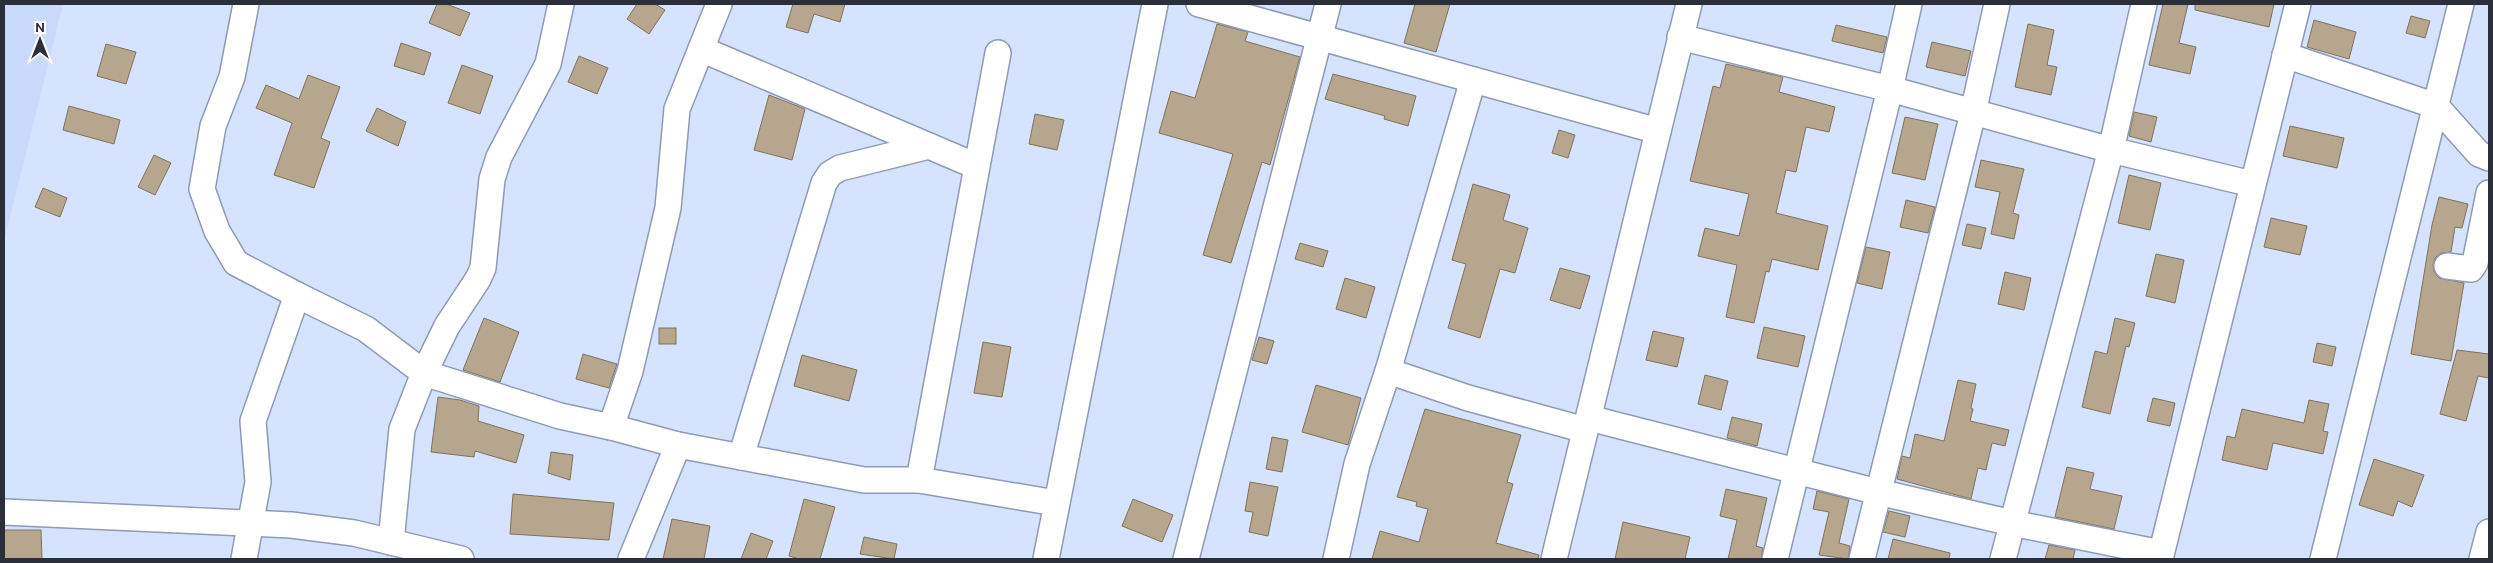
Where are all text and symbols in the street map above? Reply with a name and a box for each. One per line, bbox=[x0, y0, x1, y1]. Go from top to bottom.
north arrow bbox=[15, 15, 65, 65]
text: N bbox=[35, 20, 45, 37]

